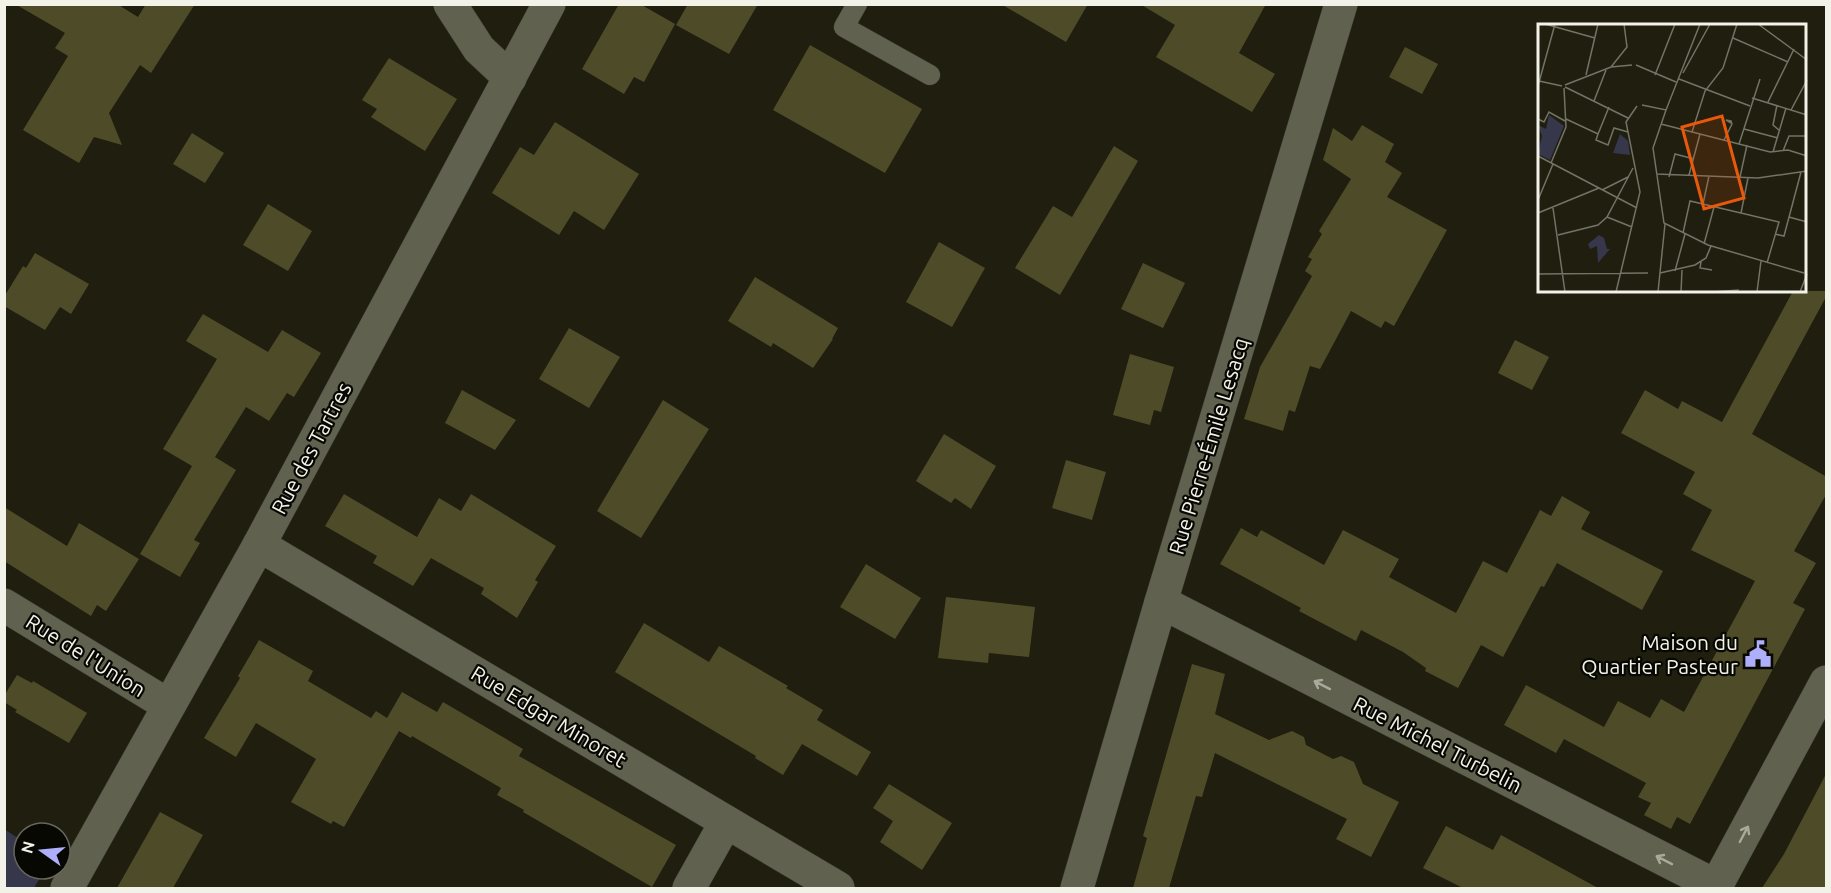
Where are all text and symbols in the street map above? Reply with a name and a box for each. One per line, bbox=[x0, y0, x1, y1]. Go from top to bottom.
inset map bbox=[1538, 24, 1807, 292]
street label: Rue Pierre-Émile Lesacq bbox=[1164, 335, 1252, 557]
street label: Rue des Tartres bbox=[266, 378, 356, 518]
street label: Rue de l'Union bbox=[22, 609, 150, 701]
place label: Maison du Quartier Pasteur bbox=[1581, 630, 1738, 678]
public building icon: Maison du Quartier Pasteur bbox=[1743, 639, 1773, 669]
street label: Rue Edgar Minoret bbox=[467, 660, 631, 772]
one-way arrow bbox=[1314, 679, 1332, 690]
street label: Rue Michel Turbelin bbox=[1350, 691, 1526, 797]
north arrow bbox=[12, 821, 72, 881]
one-way arrow bbox=[1739, 826, 1750, 844]
text: N bbox=[17, 839, 38, 855]
one-way arrow bbox=[1656, 853, 1674, 865]

